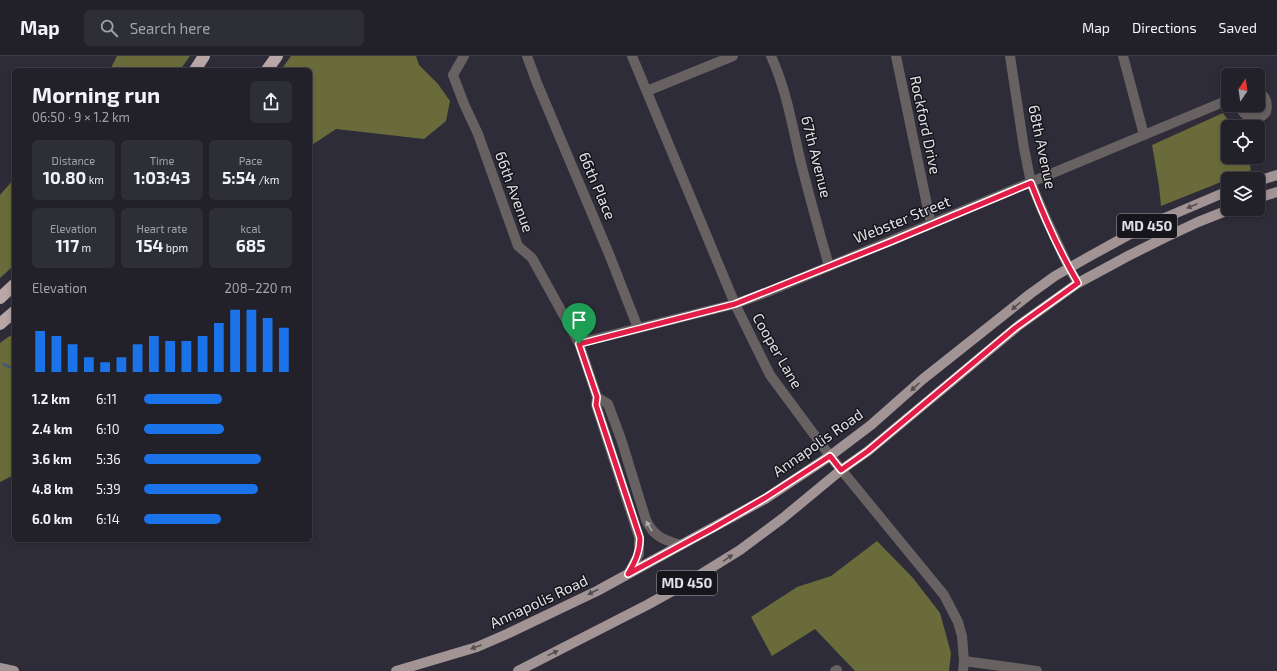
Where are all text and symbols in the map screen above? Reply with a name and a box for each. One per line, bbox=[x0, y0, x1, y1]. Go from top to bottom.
search box bbox=[84, 10, 364, 46]
text: Map bbox=[20, 16, 60, 39]
icon: search bbox=[98, 17, 120, 39]
text: Search here bbox=[130, 19, 210, 37]
text: Map bbox=[1082, 19, 1110, 36]
text: Directions bbox=[1132, 19, 1197, 36]
text: Saved bbox=[1219, 19, 1257, 36]
north arrow bbox=[1221, 68, 1265, 112]
map controls bbox=[1221, 68, 1265, 216]
street label: Rockford Drive bbox=[907, 74, 945, 176]
text: Morning run bbox=[32, 81, 160, 107]
button: share bbox=[250, 81, 292, 123]
street label: 68th Avenue bbox=[1025, 103, 1061, 190]
text: 06:50 · 9 × 1.2 km bbox=[32, 109, 130, 125]
street label: 67th Avenue bbox=[798, 114, 836, 200]
button: locate bbox=[1221, 120, 1265, 164]
street label: 66th Avenue bbox=[492, 149, 538, 235]
street label: 66th Place bbox=[576, 149, 620, 222]
text: Distance bbox=[52, 154, 95, 167]
text: Time bbox=[150, 154, 174, 167]
text: Pace bbox=[239, 154, 263, 167]
text: 10.80 bbox=[43, 167, 86, 187]
text: 1:03:43 bbox=[134, 167, 190, 187]
text: 5:54 bbox=[222, 167, 256, 187]
button: layers bbox=[1221, 172, 1265, 216]
text: km bbox=[86, 173, 104, 186]
text: /km bbox=[256, 173, 279, 186]
street label: Webster Street bbox=[851, 191, 953, 247]
one-way arrow bbox=[1185, 203, 1197, 209]
road number: MD 450 bbox=[1117, 214, 1177, 238]
text: Elevation bbox=[50, 222, 97, 235]
text: Heart rate bbox=[137, 222, 187, 235]
text: kcal bbox=[241, 222, 261, 235]
text: 117 bbox=[55, 235, 79, 255]
text: 154 bbox=[136, 235, 163, 255]
text: 685 bbox=[236, 235, 266, 255]
text: m bbox=[79, 241, 91, 254]
text: bpm bbox=[163, 241, 188, 254]
text: Elevation bbox=[32, 280, 87, 296]
text: 208–220 m bbox=[225, 280, 292, 296]
one-way arrow bbox=[1011, 301, 1022, 310]
pin bbox=[562, 303, 596, 344]
icon: arrive bbox=[568, 309, 590, 331]
street label: Cooper Lane bbox=[749, 310, 807, 391]
one-way arrow bbox=[910, 382, 920, 392]
text: 1.2 km bbox=[32, 391, 70, 407]
text: 6:11 bbox=[96, 391, 117, 407]
street label: Annapolis Road bbox=[769, 404, 866, 480]
text: 2.4 km bbox=[32, 421, 72, 437]
text: 6:10 bbox=[96, 421, 120, 437]
text: 3.6 km bbox=[32, 451, 72, 467]
text: 5:36 bbox=[96, 451, 121, 467]
text: 4.8 km bbox=[32, 481, 73, 497]
text: 5:39 bbox=[96, 481, 121, 497]
text: 6.0 km bbox=[32, 511, 73, 527]
text: 6:14 bbox=[96, 511, 120, 527]
one-way arrow bbox=[646, 520, 653, 532]
one-way arrow bbox=[723, 554, 733, 562]
street label: Annapolis Road bbox=[487, 571, 590, 632]
road number: MD 450 bbox=[657, 571, 717, 595]
one-way arrow bbox=[588, 589, 599, 596]
one-way arrow bbox=[469, 644, 481, 650]
one-way arrow bbox=[547, 650, 558, 656]

